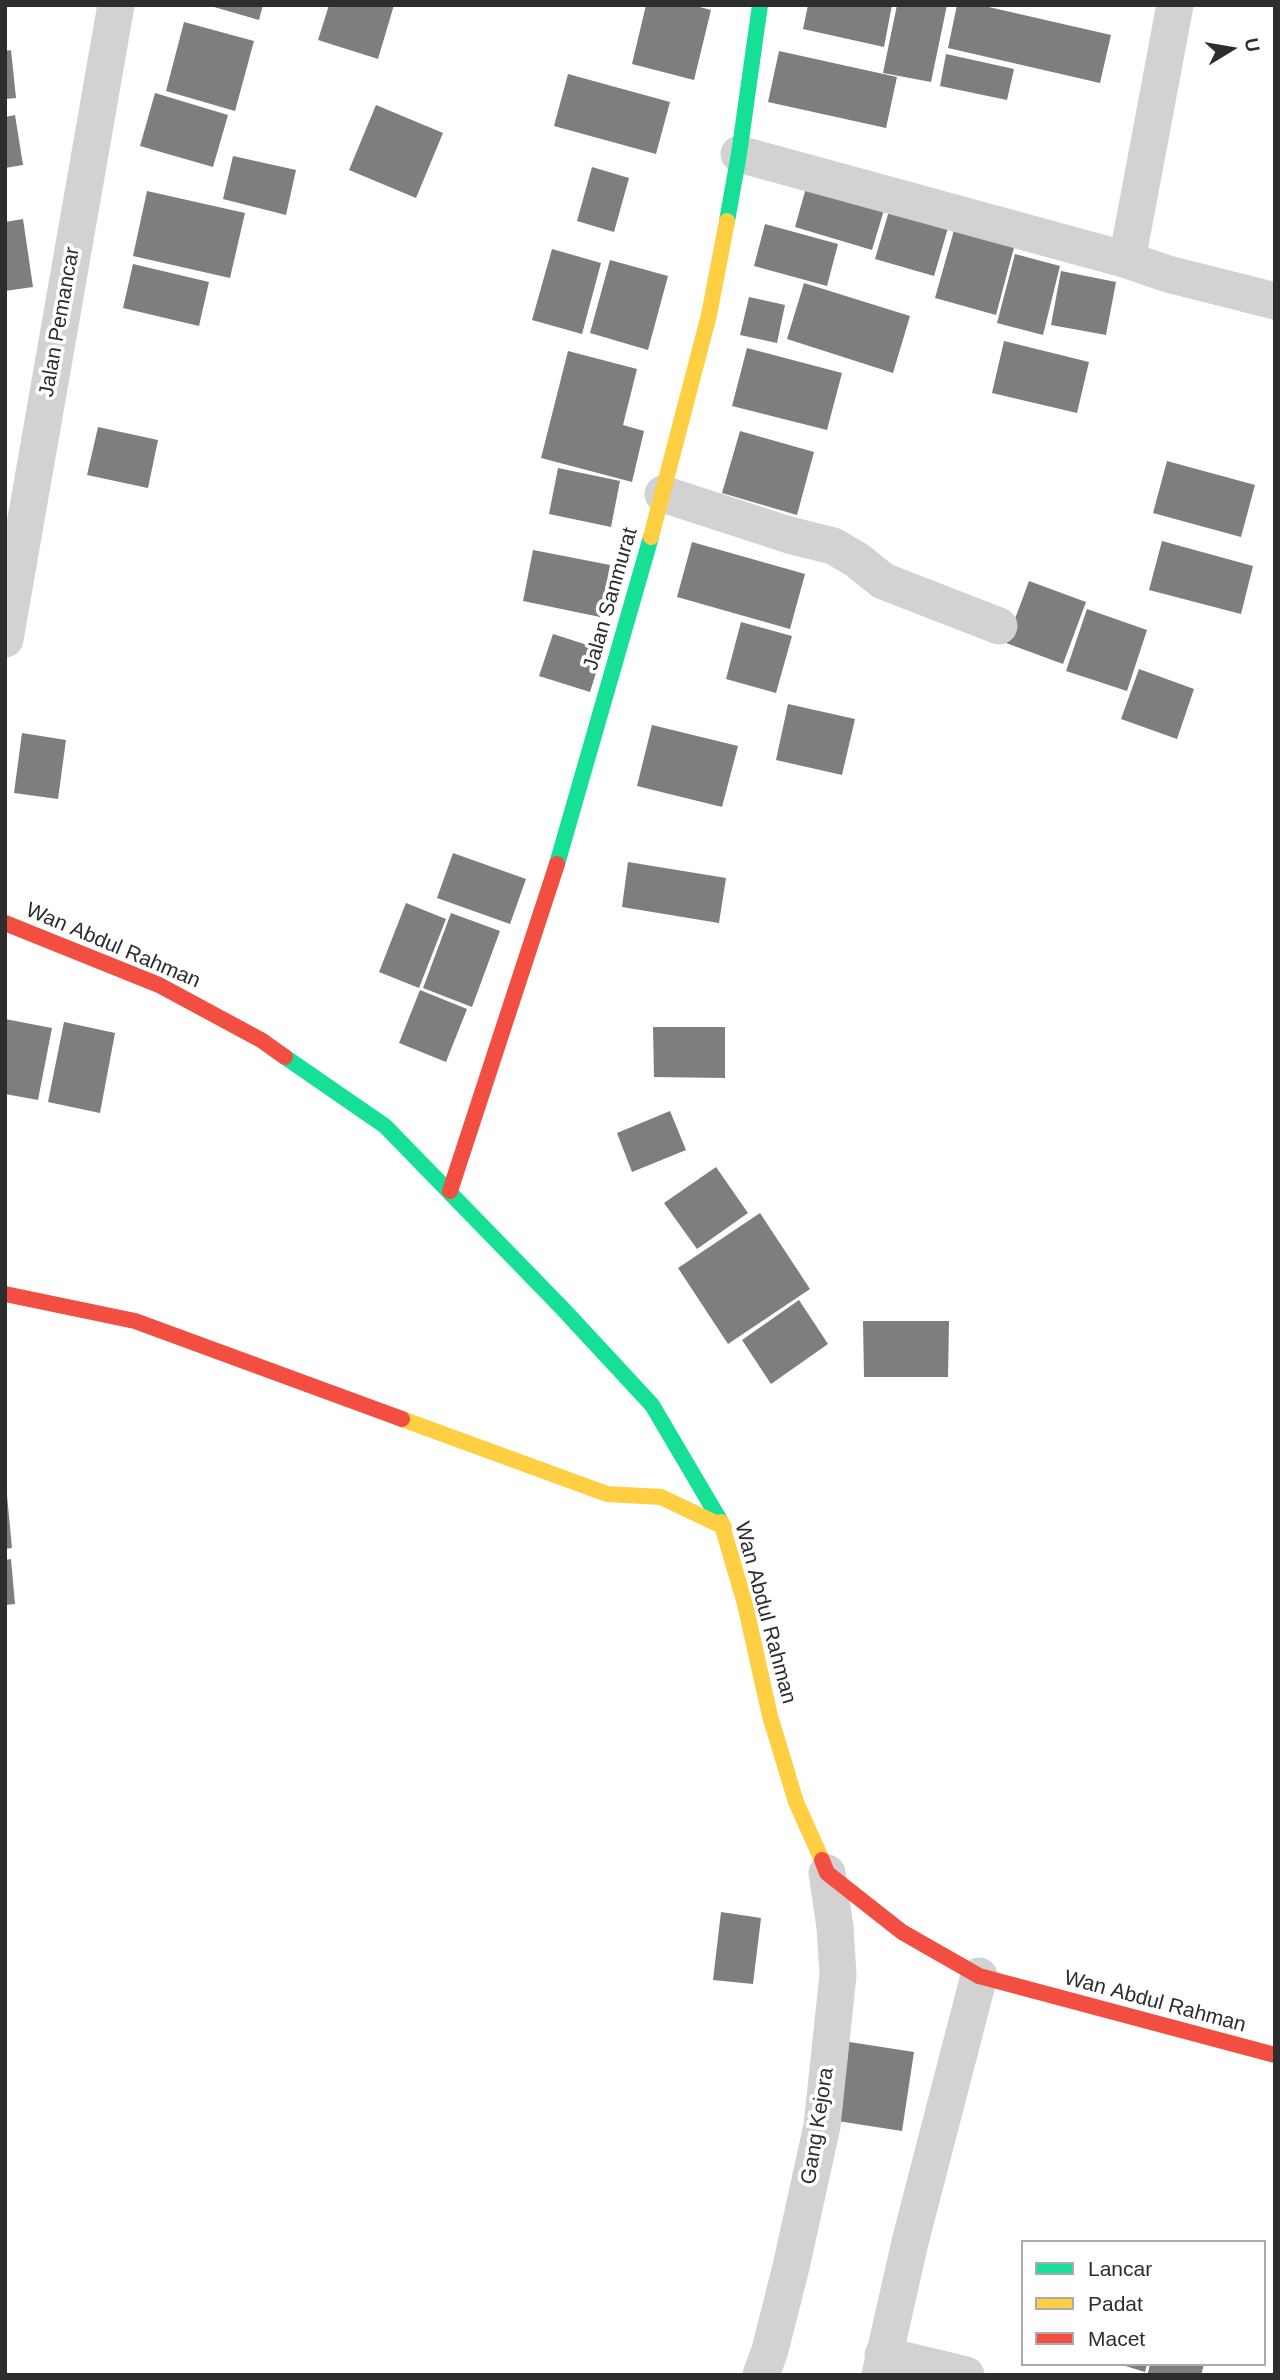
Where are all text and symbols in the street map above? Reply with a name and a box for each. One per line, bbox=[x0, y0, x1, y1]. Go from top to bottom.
north arrow bbox=[1196, 14, 1266, 84]
text: U bbox=[1240, 36, 1264, 54]
street label: Jalan Pemancar bbox=[34, 245, 86, 399]
street label: Jalan Sanmurat bbox=[579, 525, 643, 673]
street label: Wan Abdul Rahman bbox=[22, 898, 204, 994]
street label: Wan Abdul Rahman bbox=[729, 1519, 801, 1707]
street label: Wan Abdul Rahman bbox=[1061, 1966, 1249, 2038]
street label: Gang Kejora bbox=[796, 2066, 840, 2186]
legend bbox=[1021, 2240, 1266, 2366]
text: Lancar bbox=[1088, 2257, 1152, 2280]
text: Padat bbox=[1088, 2292, 1143, 2315]
text: Macet bbox=[1088, 2327, 1145, 2350]

